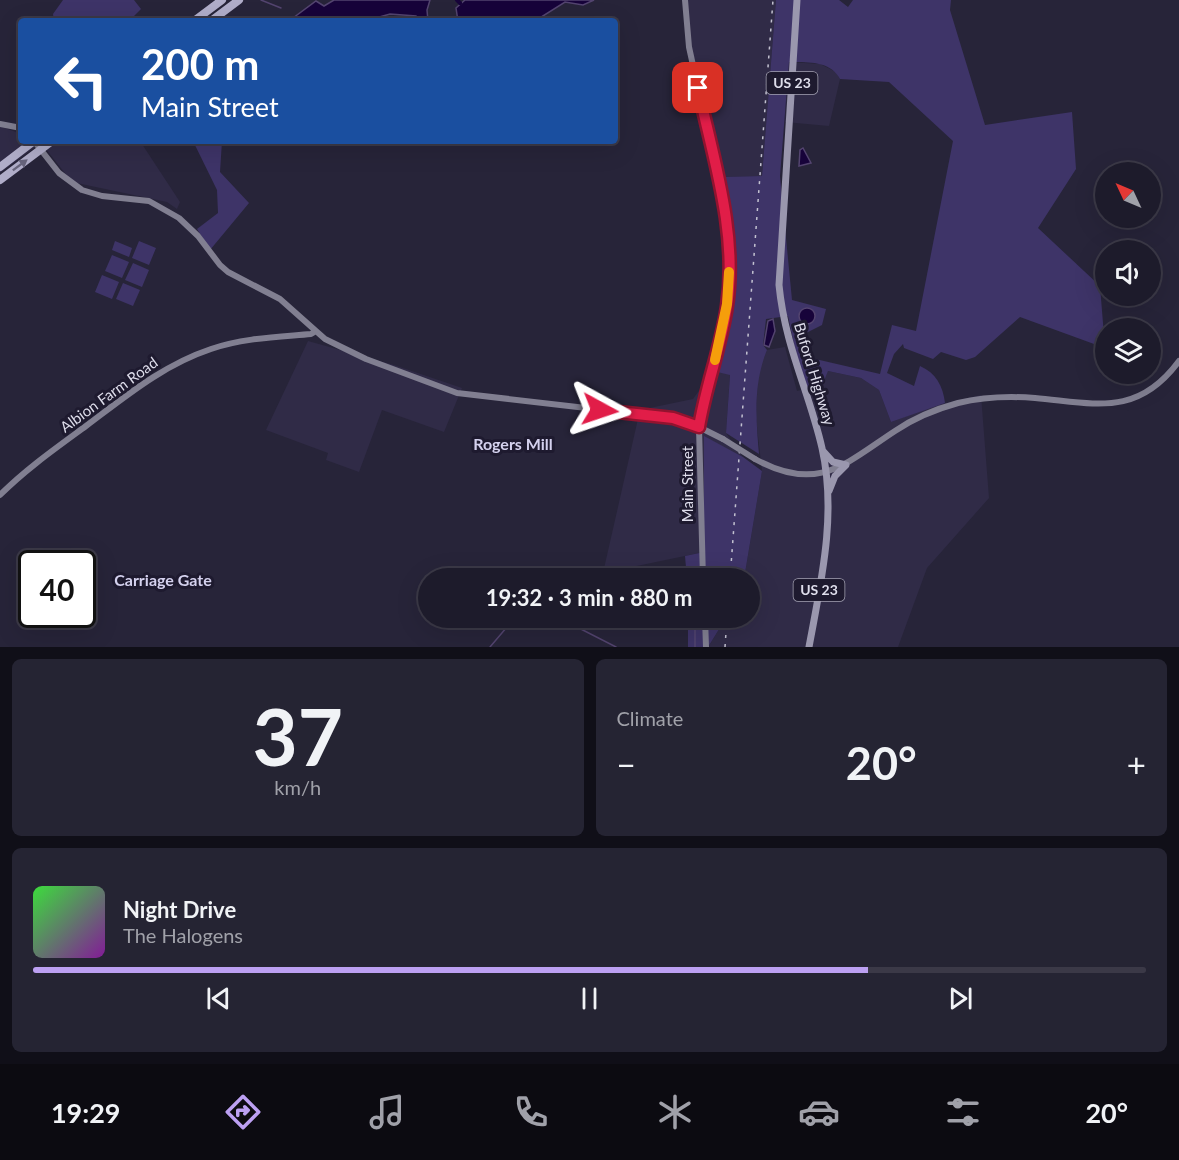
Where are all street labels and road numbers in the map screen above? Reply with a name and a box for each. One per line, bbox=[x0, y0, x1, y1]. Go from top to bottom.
road number: US 23 bbox=[766, 72, 818, 94]
street label: Buford Highway bbox=[791, 320, 839, 428]
street label: Albion Farm Road bbox=[56, 353, 161, 436]
street label: Main Street bbox=[678, 445, 696, 522]
road number: US 23 bbox=[794, 579, 844, 601]

